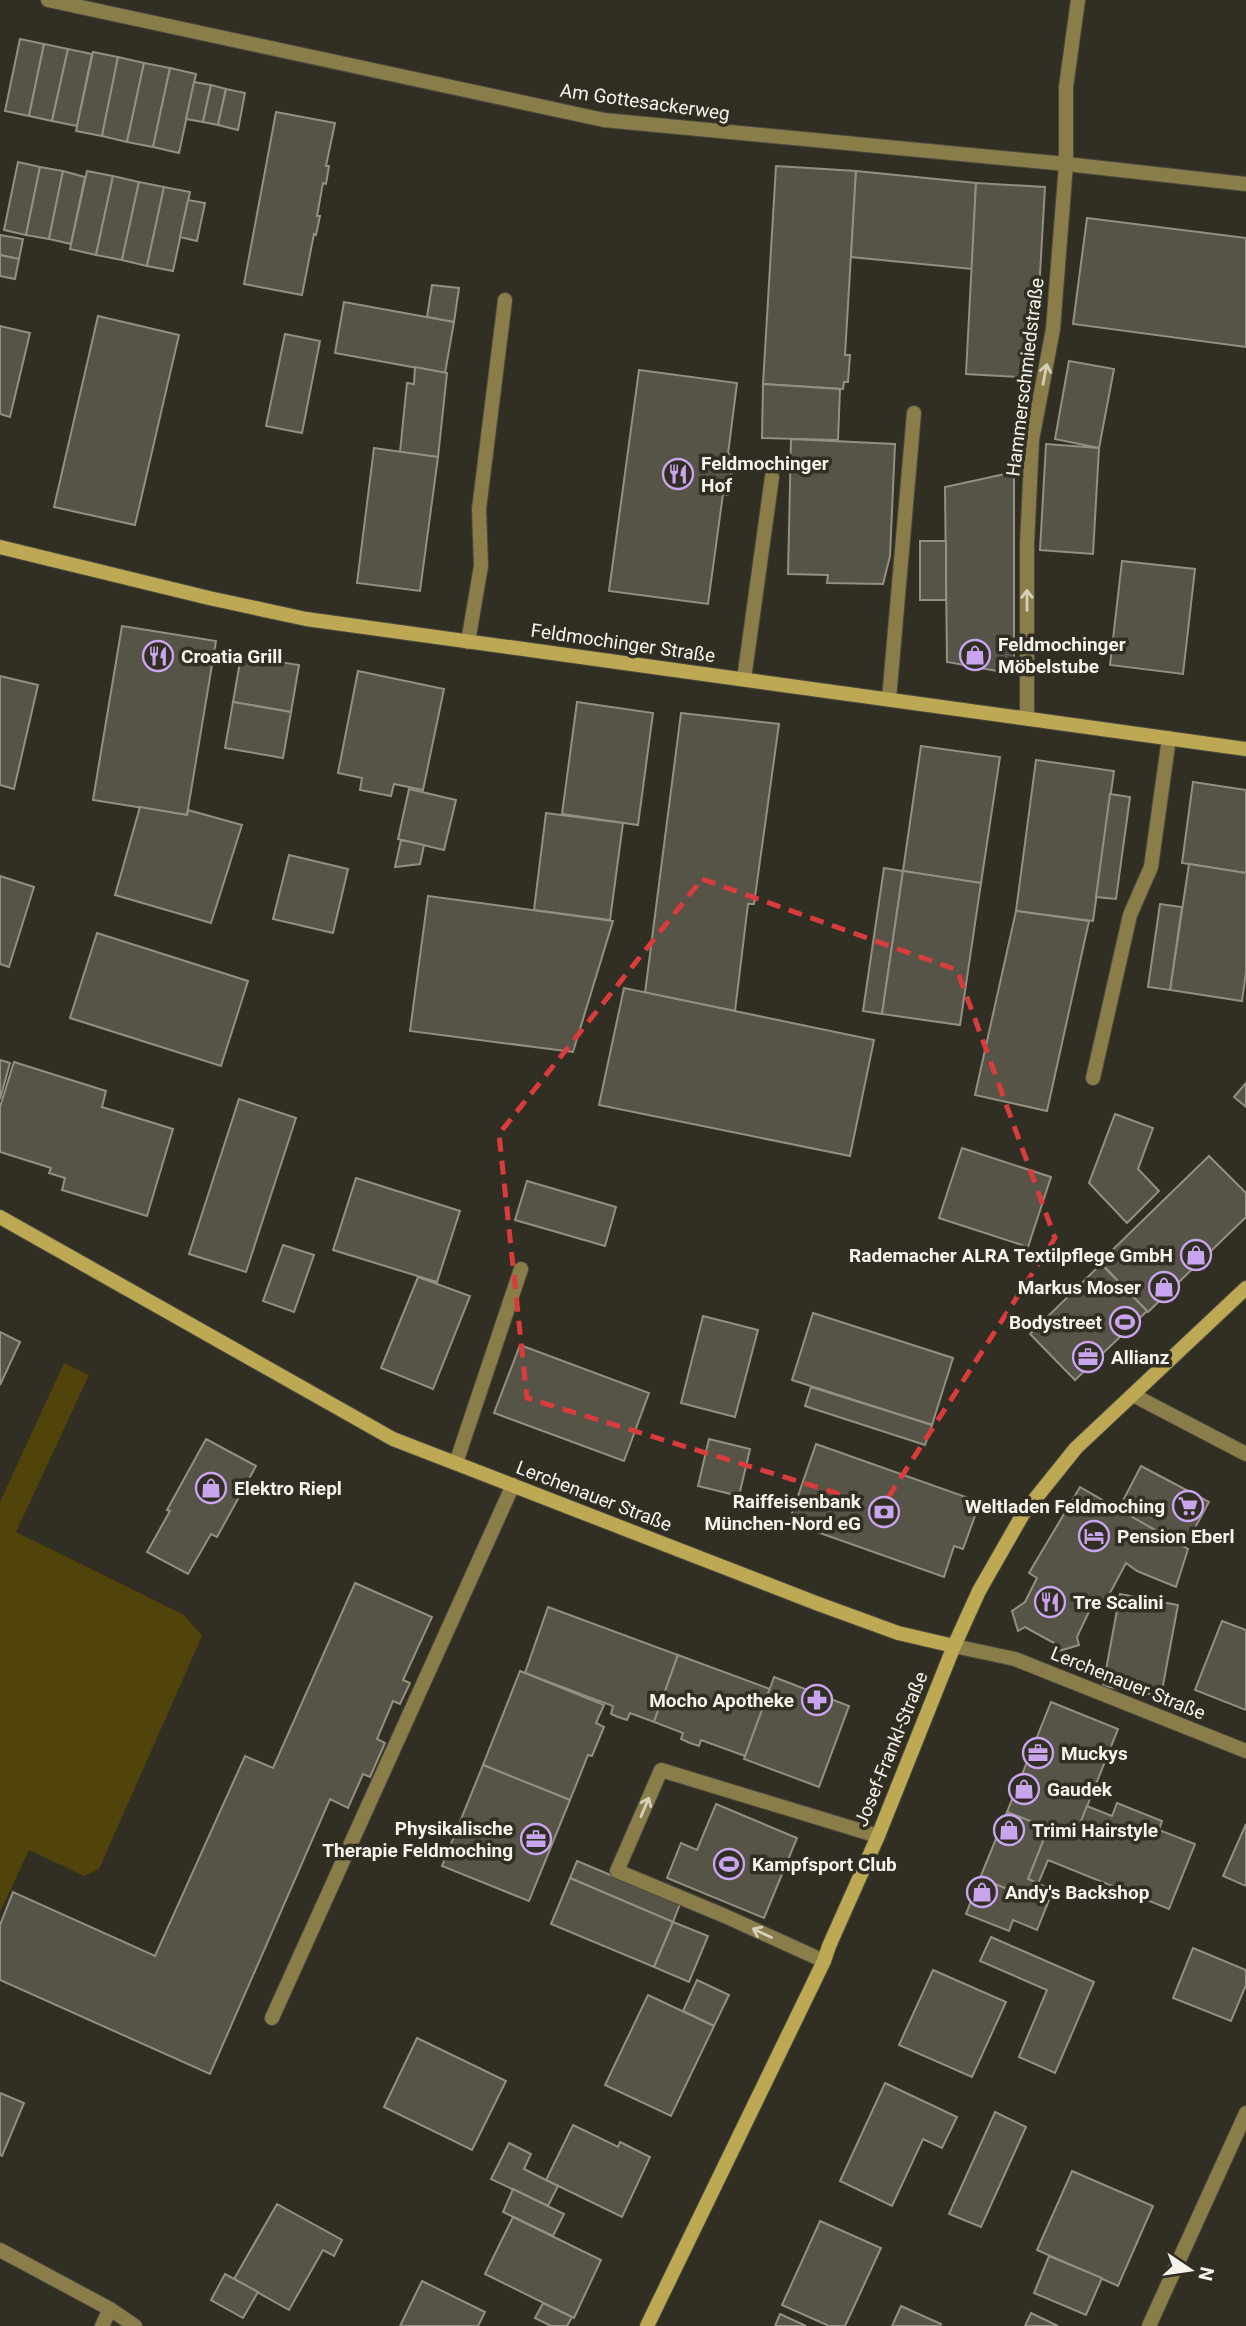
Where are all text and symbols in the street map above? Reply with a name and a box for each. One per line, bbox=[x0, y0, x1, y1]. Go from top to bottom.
street label: Am Gottesackerweg bbox=[559, 79, 731, 125]
street label: Hammerschmiedstraße bbox=[1001, 276, 1049, 478]
one-way arrow bbox=[1038, 363, 1052, 386]
place label: Feldmochinger Hof bbox=[701, 452, 829, 497]
restaurant icon: Feldmochinger Hof bbox=[661, 457, 695, 491]
one-way arrow bbox=[1020, 589, 1034, 612]
street label: Feldmochinger Straße bbox=[529, 619, 717, 667]
place label: Feldmochinger Möbelstube bbox=[998, 633, 1126, 678]
shop icon: Feldmochinger Möbelstube bbox=[958, 638, 992, 672]
restaurant icon: Croatia Grill bbox=[141, 639, 175, 673]
place label: Croatia Grill bbox=[181, 645, 282, 668]
shop icon: Rademacher ALRA Textilpflege GmbH bbox=[1179, 1238, 1213, 1272]
place label: Rademacher ALRA Textilpflege GmbH bbox=[849, 1244, 1173, 1267]
shop icon: Markus Moser bbox=[1147, 1270, 1181, 1304]
place label: Markus Moser bbox=[1018, 1276, 1141, 1299]
sports icon: Bodystreet bbox=[1108, 1305, 1142, 1339]
place label: Bodystreet bbox=[1009, 1311, 1103, 1334]
office icon: Allianz bbox=[1071, 1340, 1105, 1374]
place label: Allianz bbox=[1111, 1346, 1170, 1369]
street label: Lerchenauer Straße bbox=[513, 1456, 675, 1536]
shop icon: Elektro Riepl bbox=[194, 1471, 228, 1505]
place label: Elektro Riepl bbox=[234, 1477, 342, 1500]
supermarket icon: Weltladen Feldmoching bbox=[1171, 1489, 1205, 1523]
place label: Raiffeisenbank München-Nord eG bbox=[705, 1490, 862, 1535]
bank icon: Raiffeisenbank München-Nord eG bbox=[867, 1495, 901, 1529]
place label: Weltladen Feldmoching bbox=[965, 1495, 1165, 1518]
hotel icon: Pension Eberl bbox=[1077, 1519, 1111, 1553]
place label: Pension Eberl bbox=[1117, 1525, 1235, 1548]
restaurant icon: Tre Scalini bbox=[1033, 1585, 1067, 1619]
place label: Tre Scalini bbox=[1073, 1591, 1163, 1614]
street label: Lerchenauer Straße bbox=[1047, 1641, 1209, 1725]
street label: Josef-Frankl-Straße bbox=[849, 1668, 933, 1830]
pharmacy icon: Mocho Apotheke bbox=[800, 1683, 834, 1717]
place label: Mocho Apotheke bbox=[649, 1689, 794, 1712]
office icon: Muckys bbox=[1021, 1736, 1055, 1770]
place label: Muckys bbox=[1061, 1742, 1128, 1765]
shop icon: Gaudek bbox=[1007, 1772, 1041, 1806]
place label: Gaudek bbox=[1047, 1778, 1113, 1801]
one-way arrow bbox=[639, 1797, 652, 1818]
shop icon: Trimi Hairstyle bbox=[992, 1813, 1026, 1847]
place label: Physikalische Therapie Feldmoching bbox=[322, 1817, 513, 1862]
place label: Trimi Hairstyle bbox=[1032, 1819, 1158, 1842]
office icon: Physikalische Therapie Feldmoching bbox=[519, 1822, 553, 1856]
sports icon: Kampfsport Club bbox=[712, 1847, 746, 1881]
place label: Kampfsport Club bbox=[752, 1853, 897, 1876]
shop icon: Andy's Backshop bbox=[965, 1875, 999, 1909]
place label: Andy's Backshop bbox=[1005, 1881, 1150, 1904]
one-way arrow bbox=[752, 1925, 773, 1939]
north arrow bbox=[1155, 2235, 1225, 2305]
text: N bbox=[1193, 2265, 1219, 2283]

